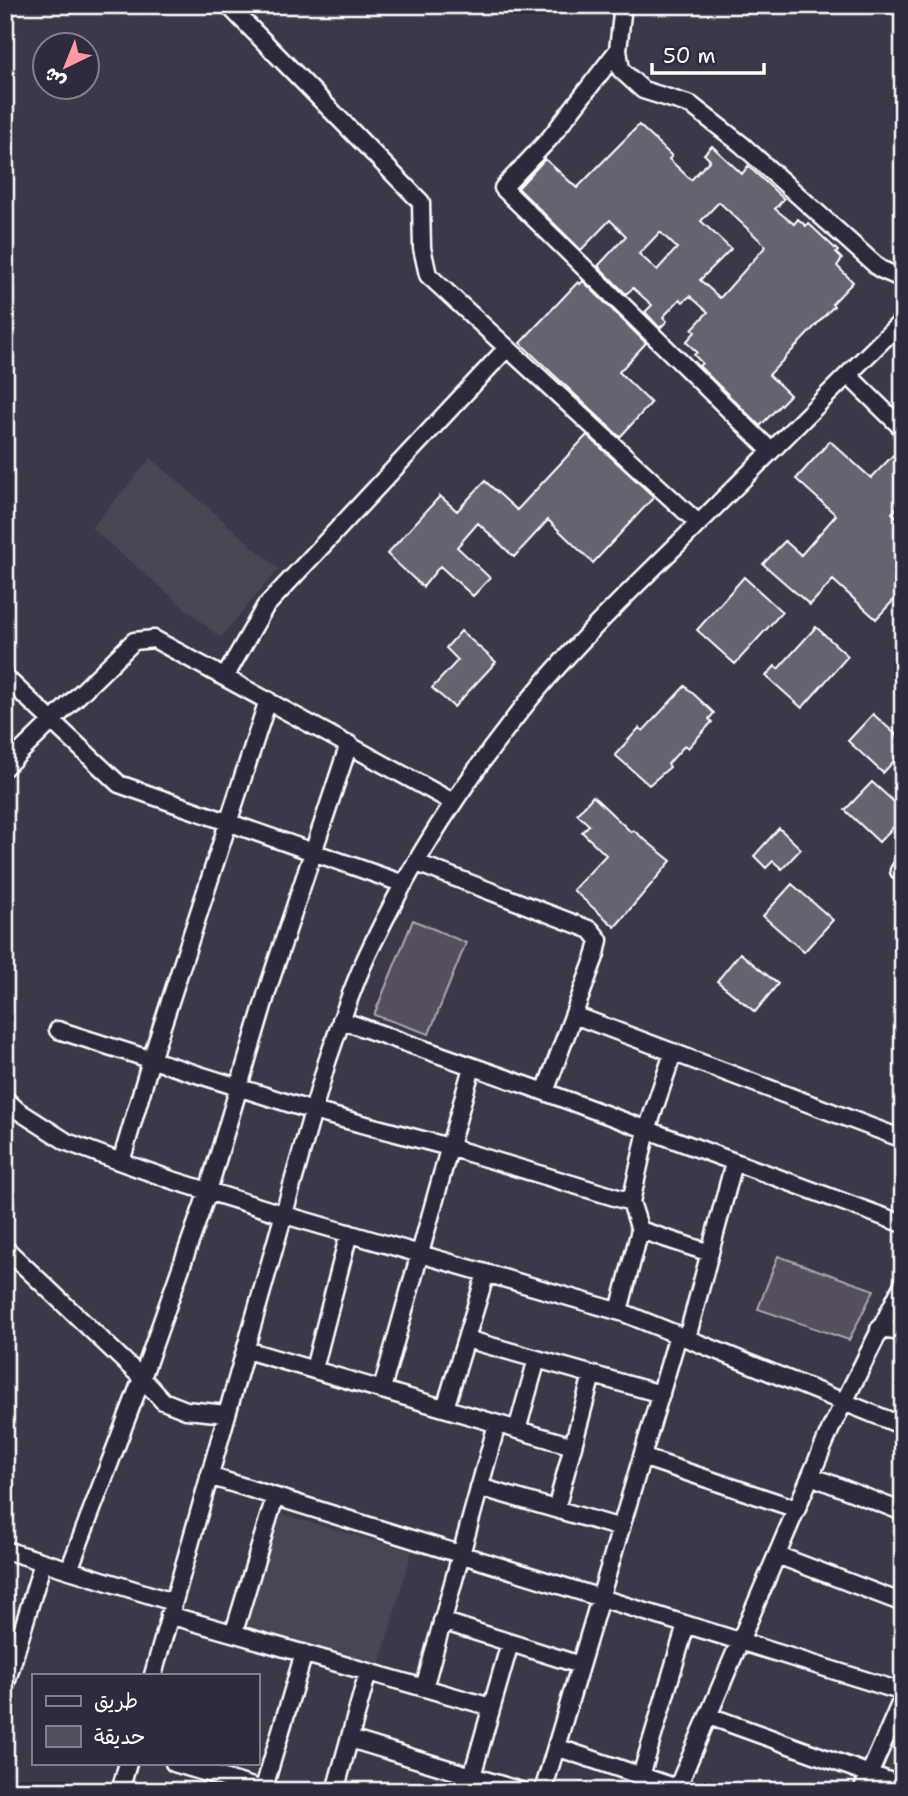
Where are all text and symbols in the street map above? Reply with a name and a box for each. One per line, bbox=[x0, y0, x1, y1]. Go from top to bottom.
north arrow bbox=[32, 32, 102, 102]
scale bar bbox=[652, 32, 764, 76]
text: 50 m bbox=[663, 42, 716, 70]
text: ش bbox=[39, 62, 71, 94]
legend bbox=[32, 1674, 259, 1764]
text: طريق bbox=[94, 1687, 138, 1715]
text: حديقة bbox=[94, 1723, 145, 1751]

